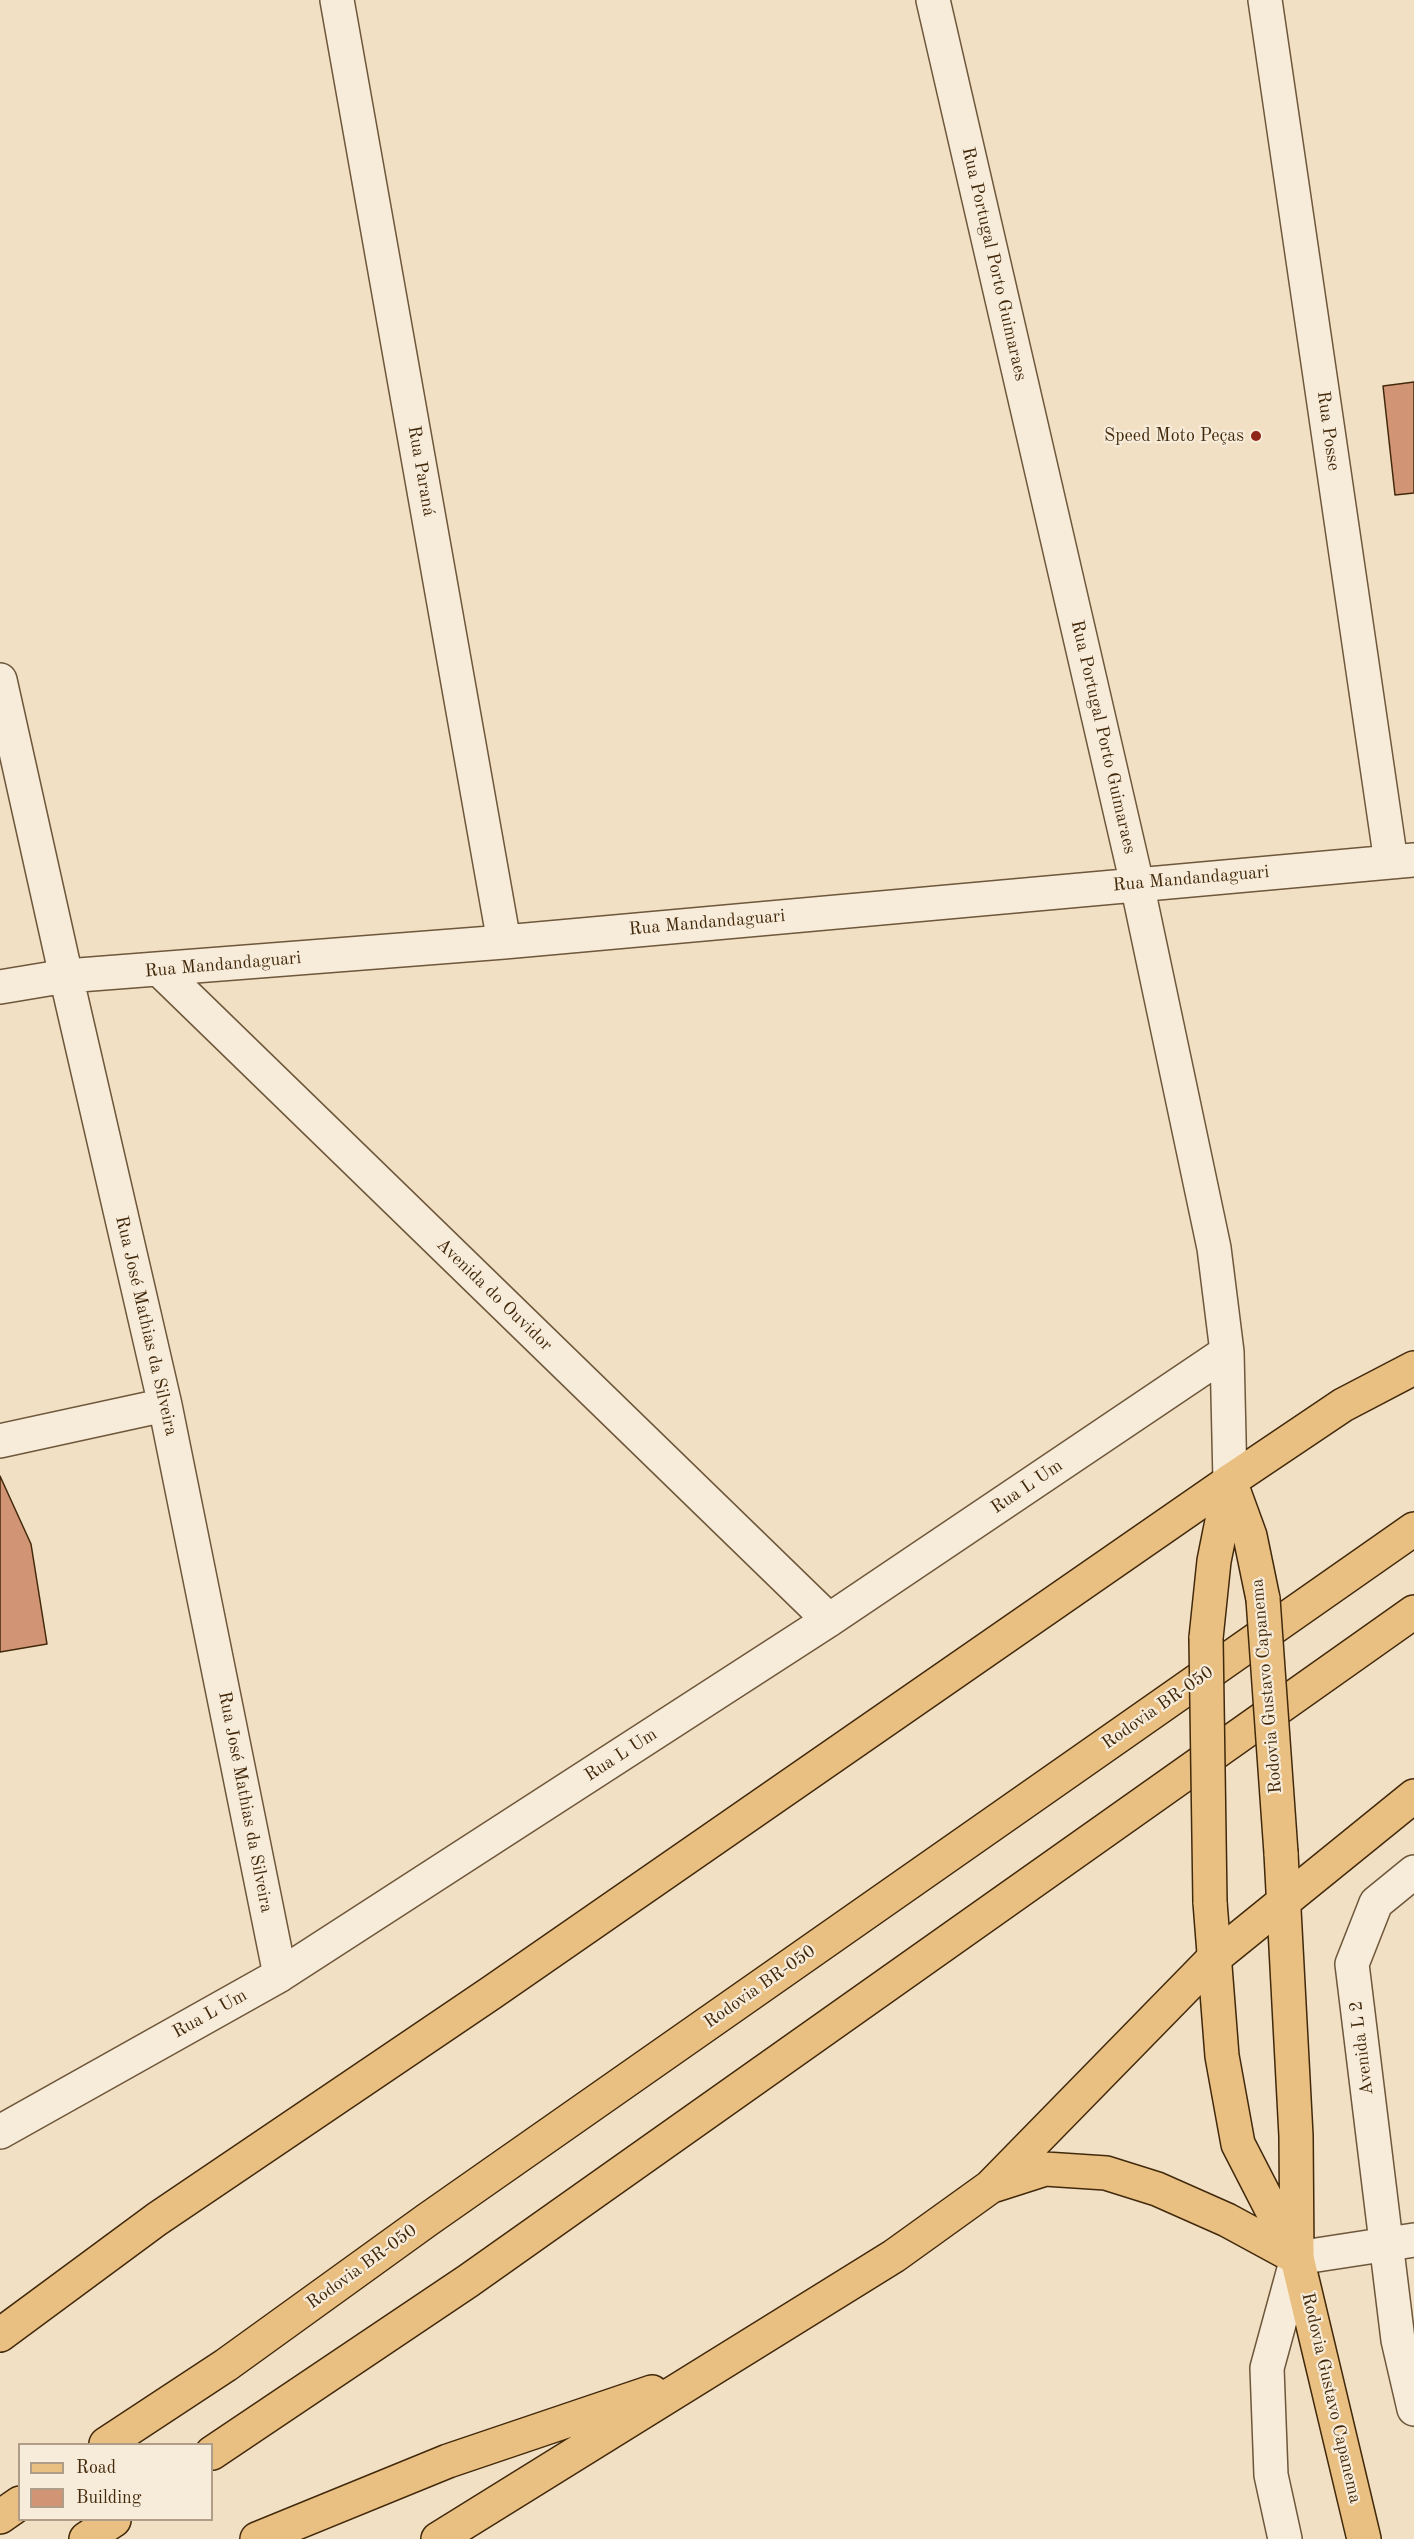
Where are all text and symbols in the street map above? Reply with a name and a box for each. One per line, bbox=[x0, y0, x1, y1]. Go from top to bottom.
street label: Rua Portugal Porto Guimaraes bbox=[957, 145, 1031, 383]
street label: Rua Posse bbox=[1312, 390, 1344, 472]
street label: Rua Paraná bbox=[402, 424, 440, 518]
place label: Speed Moto Peças bbox=[1104, 425, 1244, 447]
marker: Speed Moto Peças bbox=[1249, 429, 1263, 443]
street label: Rua Portugal Porto Guimaraes bbox=[1066, 618, 1140, 856]
street label: Rua Mandandaguari bbox=[1112, 861, 1270, 897]
street label: Rua Mandandaguari bbox=[628, 905, 786, 941]
street label: Rua Mandandaguari bbox=[144, 947, 302, 983]
street label: Rua José Mathias da Silveira bbox=[110, 1214, 182, 1438]
street label: Avenida do Ouvidor bbox=[431, 1234, 557, 1356]
street label: Rua L Um bbox=[987, 1455, 1067, 1519]
street label: Rodovia Gustavo Capanema bbox=[1247, 1578, 1287, 1794]
street label: Rodovia BR-050 bbox=[1098, 1662, 1218, 1754]
street label: Rua José Mathias da Silveira bbox=[213, 1689, 277, 1915]
street label: Rua L Um bbox=[581, 1724, 661, 1786]
street label: Rodovia BR-050 bbox=[700, 1941, 820, 2033]
street label: Rua L Um bbox=[169, 1985, 251, 2043]
street label: Avenida L 2 bbox=[1345, 2000, 1379, 2096]
street label: Rodovia BR-050 bbox=[303, 2220, 421, 2314]
street label: Rodovia Gustavo Capanema bbox=[1296, 2290, 1366, 2506]
legend bbox=[18, 2443, 213, 2521]
text: Road bbox=[76, 2459, 116, 2477]
text: Building bbox=[76, 2489, 141, 2507]

